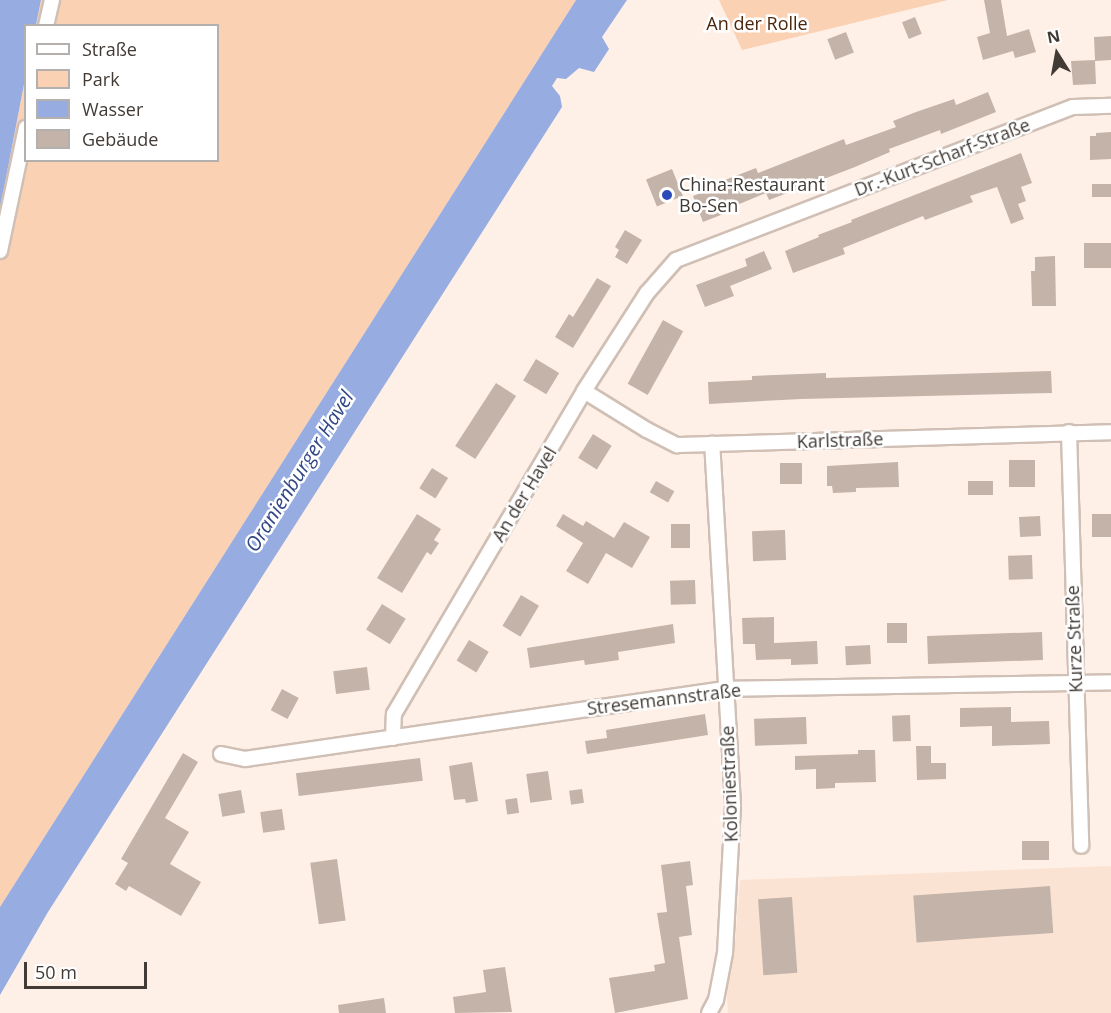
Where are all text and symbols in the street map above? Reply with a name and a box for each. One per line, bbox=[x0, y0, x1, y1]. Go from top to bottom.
park label: An der Rolle bbox=[706, 12, 808, 34]
legend bbox=[24, 24, 219, 162]
north arrow bbox=[1027, 24, 1087, 84]
text: N bbox=[1045, 24, 1062, 48]
text: Straße bbox=[82, 37, 137, 61]
text: Park bbox=[82, 67, 120, 91]
text: Wasser bbox=[82, 97, 143, 121]
street label: Dr.-Kurt-Scharf-Straße bbox=[851, 114, 1033, 200]
text: Gebäude bbox=[82, 127, 158, 151]
place label: China-Restaurant Bo-Sen bbox=[679, 174, 825, 216]
marker: China-Restaurant Bo-Sen bbox=[660, 188, 674, 202]
water label: Oranienburger Havel bbox=[240, 386, 358, 556]
street label: Karlstraße bbox=[796, 428, 884, 452]
street label: An der Havel bbox=[487, 443, 561, 545]
street label: Kurze Straße bbox=[1061, 585, 1087, 693]
street label: Stresemannstraße bbox=[586, 679, 742, 719]
street label: Koloniestraße bbox=[716, 725, 742, 843]
scale bar bbox=[27, 950, 150, 988]
text: 50 m bbox=[35, 960, 77, 984]

